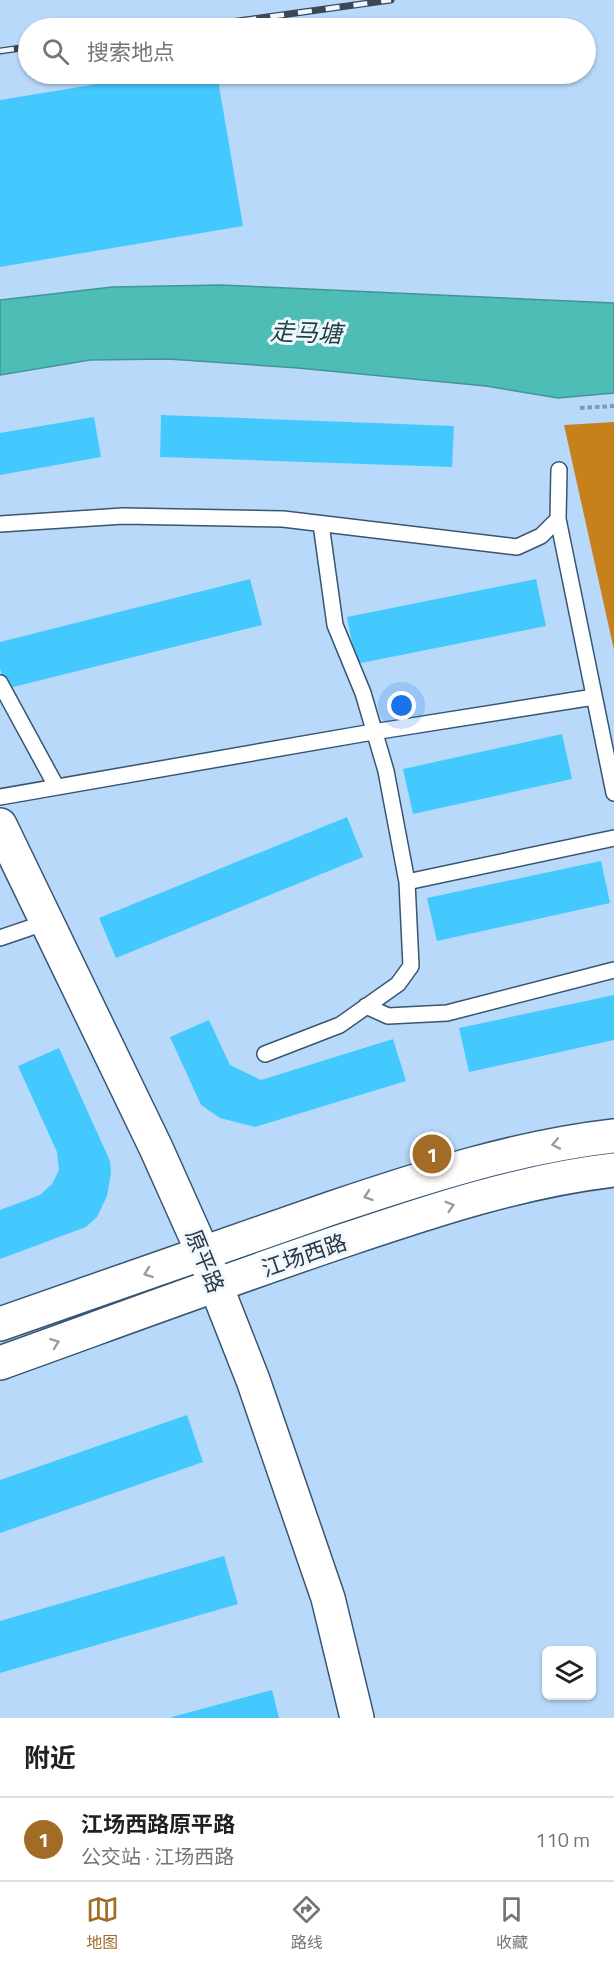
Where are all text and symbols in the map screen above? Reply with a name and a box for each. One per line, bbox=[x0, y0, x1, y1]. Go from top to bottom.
search box bbox=[18, 18, 596, 84]
icon: search bbox=[39, 35, 72, 68]
text: 搜索地点 bbox=[87, 35, 175, 69]
water label: 走马塘 bbox=[269, 313, 347, 351]
your location bbox=[387, 691, 416, 720]
pin: 1 bbox=[412, 1132, 452, 1176]
one-way arrow bbox=[551, 1137, 561, 1150]
one-way arrow bbox=[363, 1189, 374, 1201]
one-way arrow bbox=[444, 1201, 455, 1213]
street label: 原平路 bbox=[177, 1224, 233, 1298]
street label: 江场西路 bbox=[257, 1225, 351, 1285]
one-way arrow bbox=[143, 1265, 154, 1278]
one-way arrow bbox=[49, 1338, 60, 1351]
map controls bbox=[542, 1646, 596, 1700]
button: layers bbox=[542, 1646, 596, 1700]
text: 附近 bbox=[24, 1738, 76, 1777]
text: 江场西路原平路 bbox=[81, 1807, 235, 1841]
text: 1 bbox=[38, 1824, 49, 1855]
text: 110 m bbox=[535, 1824, 590, 1855]
text: 公交站 · 江场西路 bbox=[81, 1841, 234, 1872]
tab: 地图 bbox=[86, 1893, 119, 1954]
tab: 路线 bbox=[290, 1893, 323, 1954]
tab: 收藏 bbox=[495, 1893, 528, 1954]

